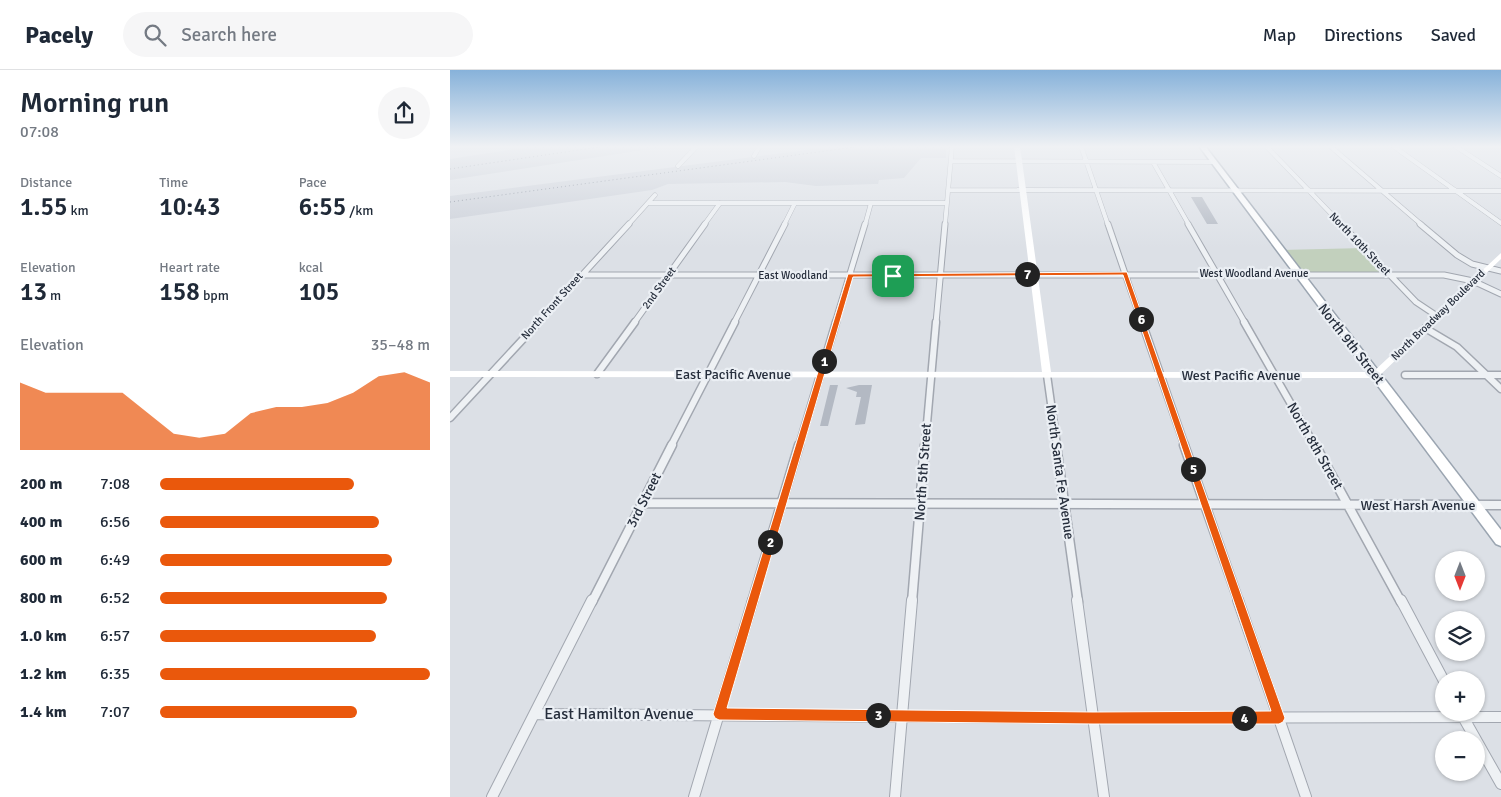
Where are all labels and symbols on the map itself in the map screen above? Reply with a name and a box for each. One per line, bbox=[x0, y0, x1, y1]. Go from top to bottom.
street label: North 10th Street bbox=[1327, 210, 1393, 278]
pin bbox=[872, 255, 914, 297]
pin: 7 bbox=[1014, 262, 1040, 286]
street label: 2nd Street bbox=[639, 264, 679, 312]
street label: West Woodland Avenue bbox=[1199, 267, 1309, 280]
street label: North Broadway Boulevard bbox=[1388, 267, 1488, 363]
street label: East Woodland bbox=[758, 269, 828, 282]
street label: North Front Street bbox=[518, 270, 586, 342]
street label: North 9th Street bbox=[1314, 300, 1388, 388]
pin: 6 bbox=[1128, 306, 1154, 332]
pin: 1 bbox=[812, 348, 836, 374]
street label: East Pacific Avenue bbox=[675, 366, 791, 383]
street label: West Pacific Avenue bbox=[1181, 367, 1301, 384]
street label: North 8th Street bbox=[1283, 400, 1347, 493]
street label: North Santa Fe Avenue bbox=[1042, 403, 1078, 541]
street label: North 5th Street bbox=[911, 423, 935, 521]
pin: 5 bbox=[1180, 456, 1206, 482]
street label: 3rd Street bbox=[623, 470, 665, 530]
street label: West Harsh Avenue bbox=[1361, 497, 1475, 514]
pin: 2 bbox=[758, 530, 782, 554]
north arrow bbox=[1435, 551, 1485, 601]
pin: 3 bbox=[866, 702, 890, 728]
street label: East Hamilton Avenue bbox=[544, 704, 694, 724]
pin: 4 bbox=[1232, 706, 1256, 730]

